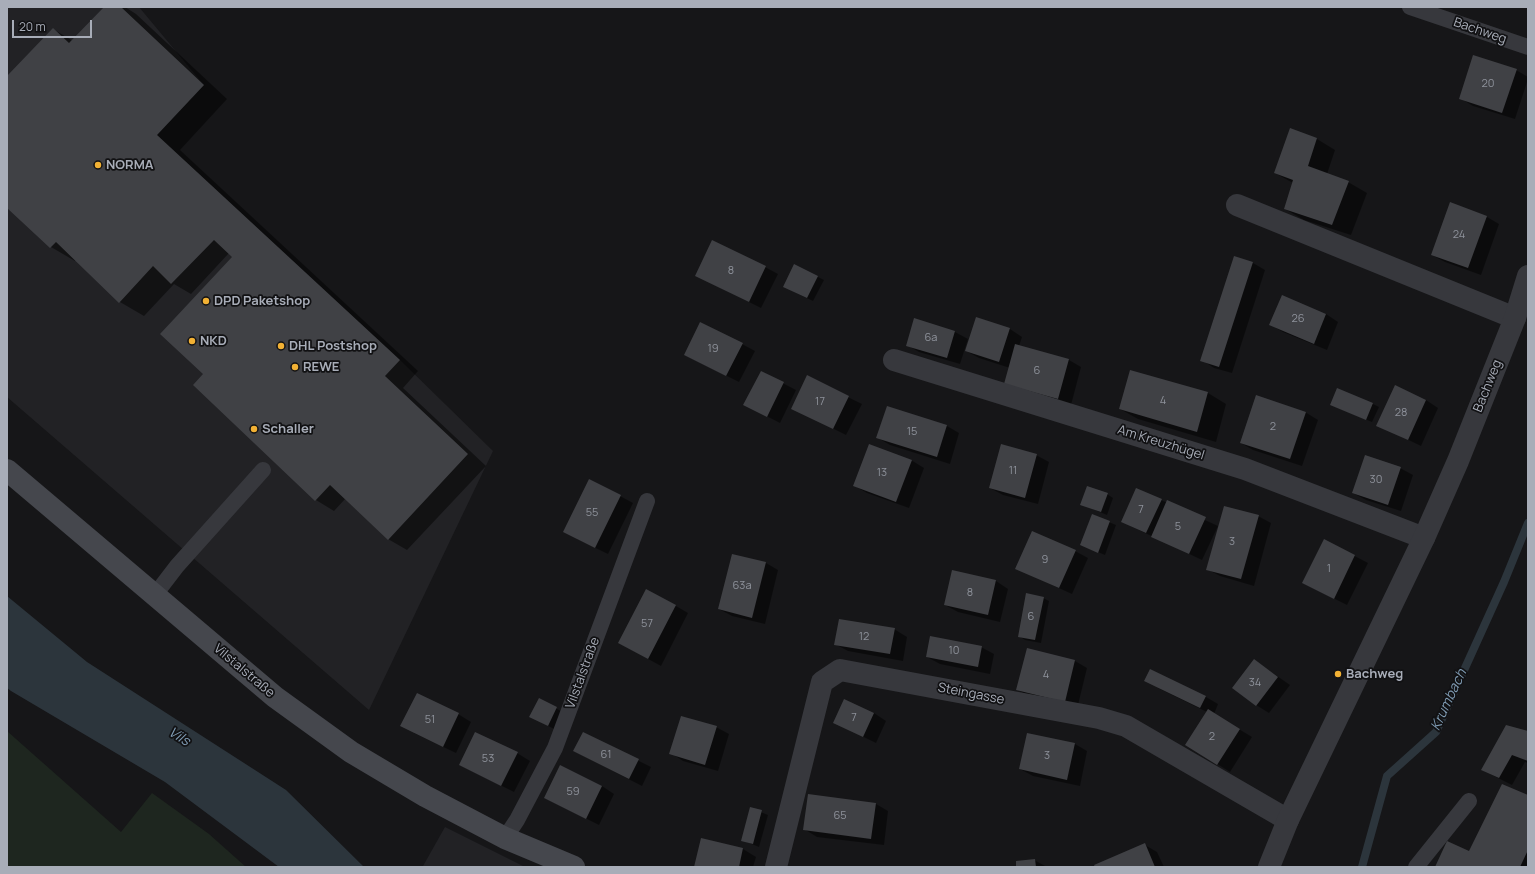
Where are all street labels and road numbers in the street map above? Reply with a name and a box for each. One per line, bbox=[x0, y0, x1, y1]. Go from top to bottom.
street label: Bachweg bbox=[1451, 15, 1509, 47]
street label: Bachweg bbox=[1470, 358, 1506, 414]
street label: Am Kreuzhügel bbox=[1116, 422, 1206, 464]
street label: Vilstalstraße bbox=[563, 635, 603, 711]
street label: Vilstalstraße bbox=[210, 641, 278, 701]
street label: Steingasse bbox=[936, 680, 1006, 708]

